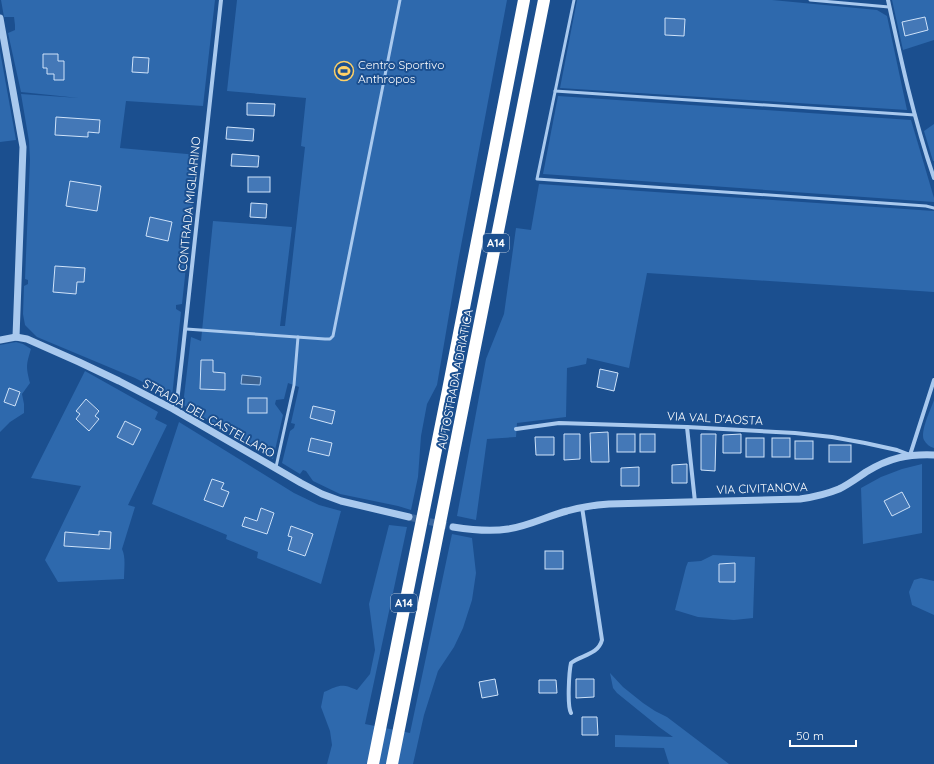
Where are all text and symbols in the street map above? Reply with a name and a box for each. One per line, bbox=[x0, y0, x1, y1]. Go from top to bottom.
place label: Centro Sportivo Anthropos bbox=[358, 57, 445, 86]
sports icon: Centro Sportivo Anthropos bbox=[333, 60, 355, 82]
street label: CONTRADA MIGLIARINO bbox=[174, 136, 204, 272]
road number: A14 bbox=[483, 234, 509, 252]
street label: AUTOSTRADA ADRIATICA bbox=[434, 308, 476, 450]
street label: STRADA DEL CASTELLARO bbox=[140, 375, 278, 461]
street label: VIA VAL D'AOSTA bbox=[667, 408, 764, 428]
street label: VIA CIVITANOVA bbox=[716, 479, 808, 497]
road number: A14 bbox=[391, 594, 417, 612]
scale bar bbox=[790, 722, 856, 748]
text: 50 m bbox=[796, 728, 824, 743]

